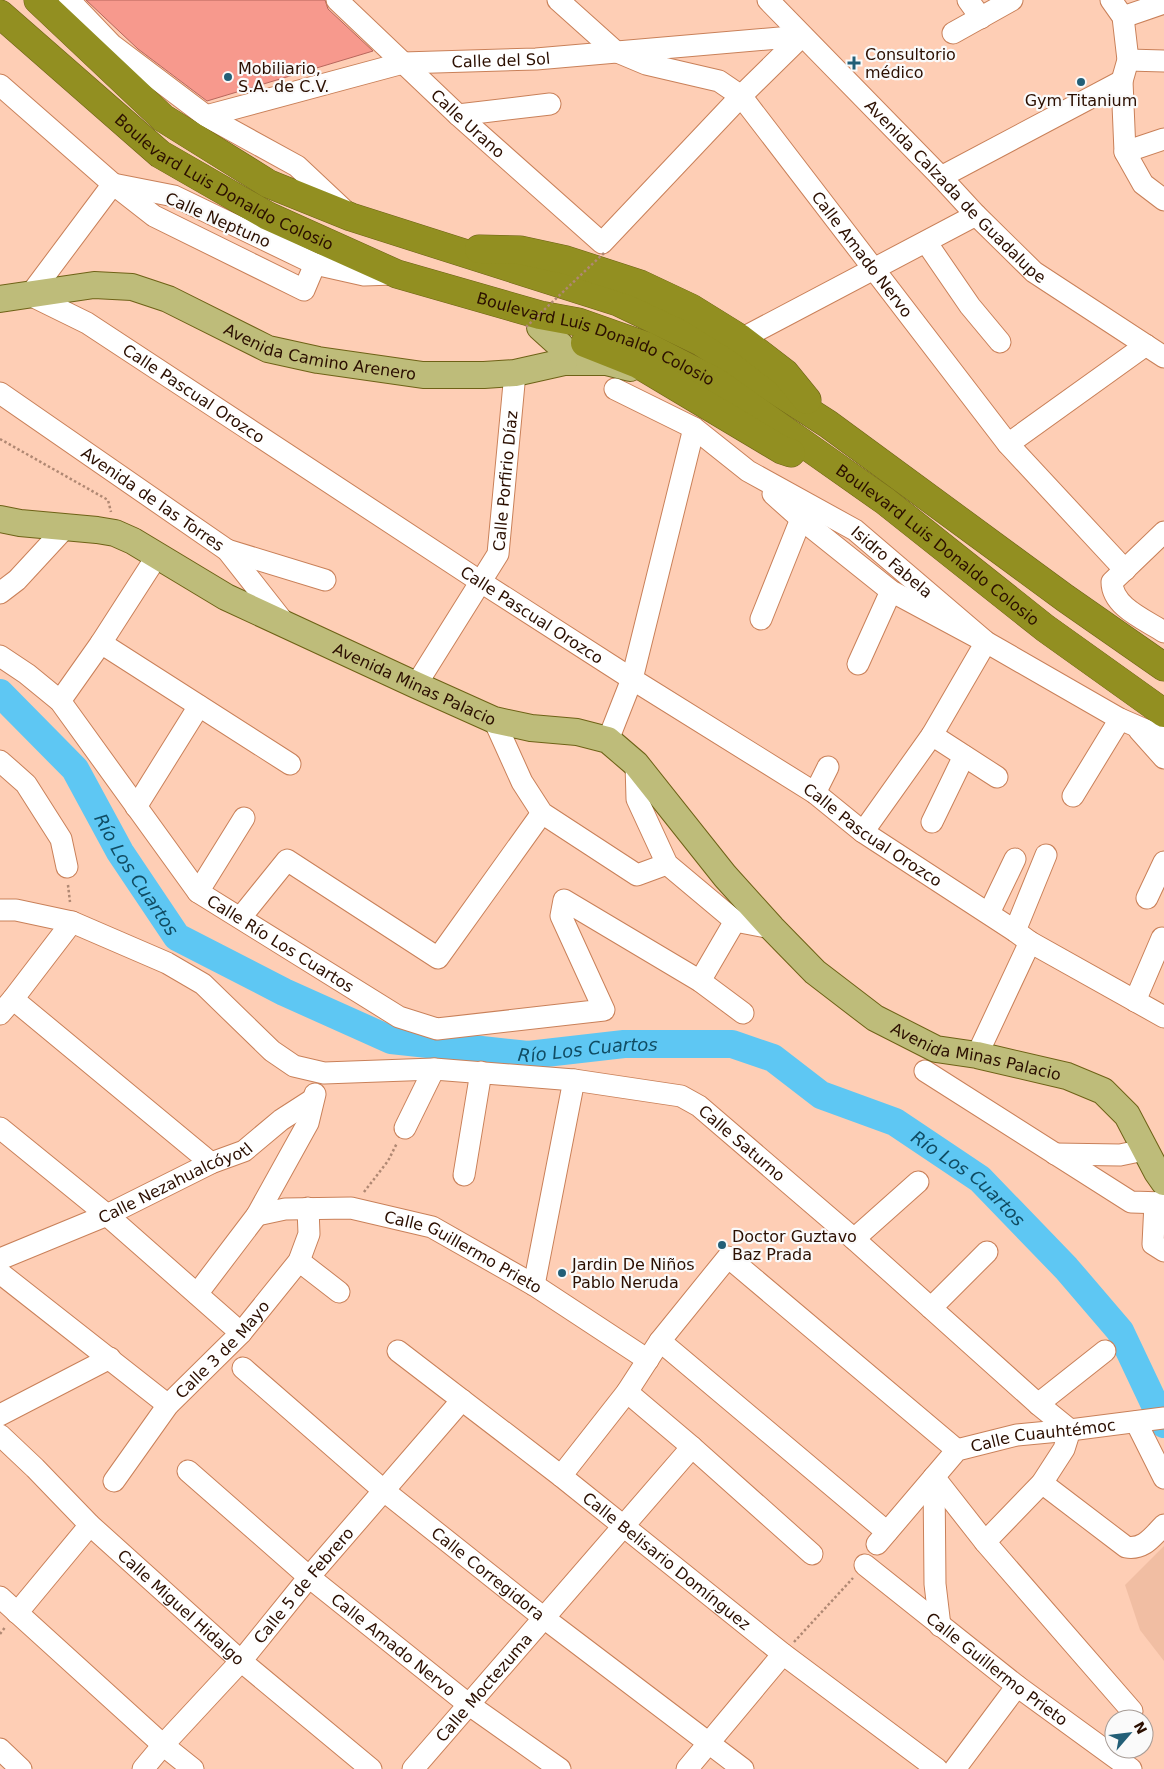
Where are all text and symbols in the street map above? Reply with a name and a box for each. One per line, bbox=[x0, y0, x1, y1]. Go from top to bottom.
place label: Consultorio médico bbox=[865, 45, 956, 82]
street label: Calle del Sol bbox=[451, 48, 551, 71]
marker: Consultorio médico bbox=[847, 56, 861, 70]
place label: Mobiliario, S.A. de C.V. bbox=[238, 59, 329, 96]
marker: Mobiliario, S.A. de C.V. bbox=[222, 71, 234, 83]
marker: Gym Titanium bbox=[1075, 76, 1087, 88]
street label: Calle Urano bbox=[427, 85, 509, 162]
place label: Gym Titanium bbox=[1025, 91, 1137, 110]
street label: Avenida Calzada de Guadalupe bbox=[861, 96, 1050, 287]
street label: Boulevard Luis Donaldo Colosio bbox=[111, 110, 337, 254]
street label: Calle Amado Nervo bbox=[808, 187, 917, 321]
street label: Calle Neptuno bbox=[162, 188, 274, 252]
street label: Boulevard Luis Donaldo Colosio bbox=[475, 288, 718, 389]
street label: Avenida Camino Arenero bbox=[221, 319, 417, 383]
street label: Calle Pascual Orozco bbox=[119, 340, 268, 447]
street label: Calle Porfirio Díaz bbox=[489, 410, 521, 552]
street label: Avenida de las Torres bbox=[78, 443, 228, 555]
street label: Boulevard Luis Donaldo Colosio bbox=[832, 460, 1043, 629]
street label: Isidro Fabela bbox=[848, 522, 936, 602]
street label: Calle Pascual Orozco bbox=[457, 562, 607, 667]
street label: Avenida Minas Palacio bbox=[330, 639, 499, 729]
street label: Calle Pascual Orozco bbox=[800, 779, 946, 890]
water label: Río Los Cuartos bbox=[91, 810, 183, 939]
street label: Calle Río Los Cuartos bbox=[204, 891, 358, 996]
street label: Avenida Minas Palacio bbox=[888, 1018, 1063, 1084]
water label: Río Los Cuartos bbox=[517, 1034, 658, 1066]
street label: Calle Saturno bbox=[695, 1101, 789, 1185]
water label: Río Los Cuartos bbox=[908, 1126, 1030, 1230]
street label: Calle Nezahualcóyotl bbox=[95, 1139, 256, 1227]
street label: Calle Guillermo Prieto bbox=[382, 1207, 546, 1297]
place label: Doctor Guztavo Baz Prada bbox=[732, 1227, 857, 1264]
marker: Doctor Guztavo Baz Prada bbox=[716, 1239, 728, 1251]
place label: Jardin De Niños Pablo Neruda bbox=[571, 1255, 695, 1292]
marker: Jardin De Niños Pablo Neruda bbox=[556, 1267, 568, 1279]
street label: Calle 3 de Mayo bbox=[171, 1296, 273, 1402]
street label: Calle Cuauhtémoc bbox=[969, 1415, 1117, 1456]
street label: Calle Belisario Domínguez bbox=[579, 1488, 754, 1634]
street label: Calle 5 de Febrero bbox=[250, 1523, 357, 1647]
street label: Calle Corregidora bbox=[428, 1523, 548, 1624]
street label: Calle Miguel Hidalgo bbox=[114, 1545, 248, 1669]
street label: Calle Amado Nervo bbox=[327, 1589, 460, 1700]
street label: Calle Guillermo Prieto bbox=[923, 1608, 1072, 1729]
street label: Calle Moctezuma bbox=[432, 1629, 536, 1745]
north arrow bbox=[1104, 1709, 1154, 1759]
text: N bbox=[1131, 1719, 1150, 1737]

